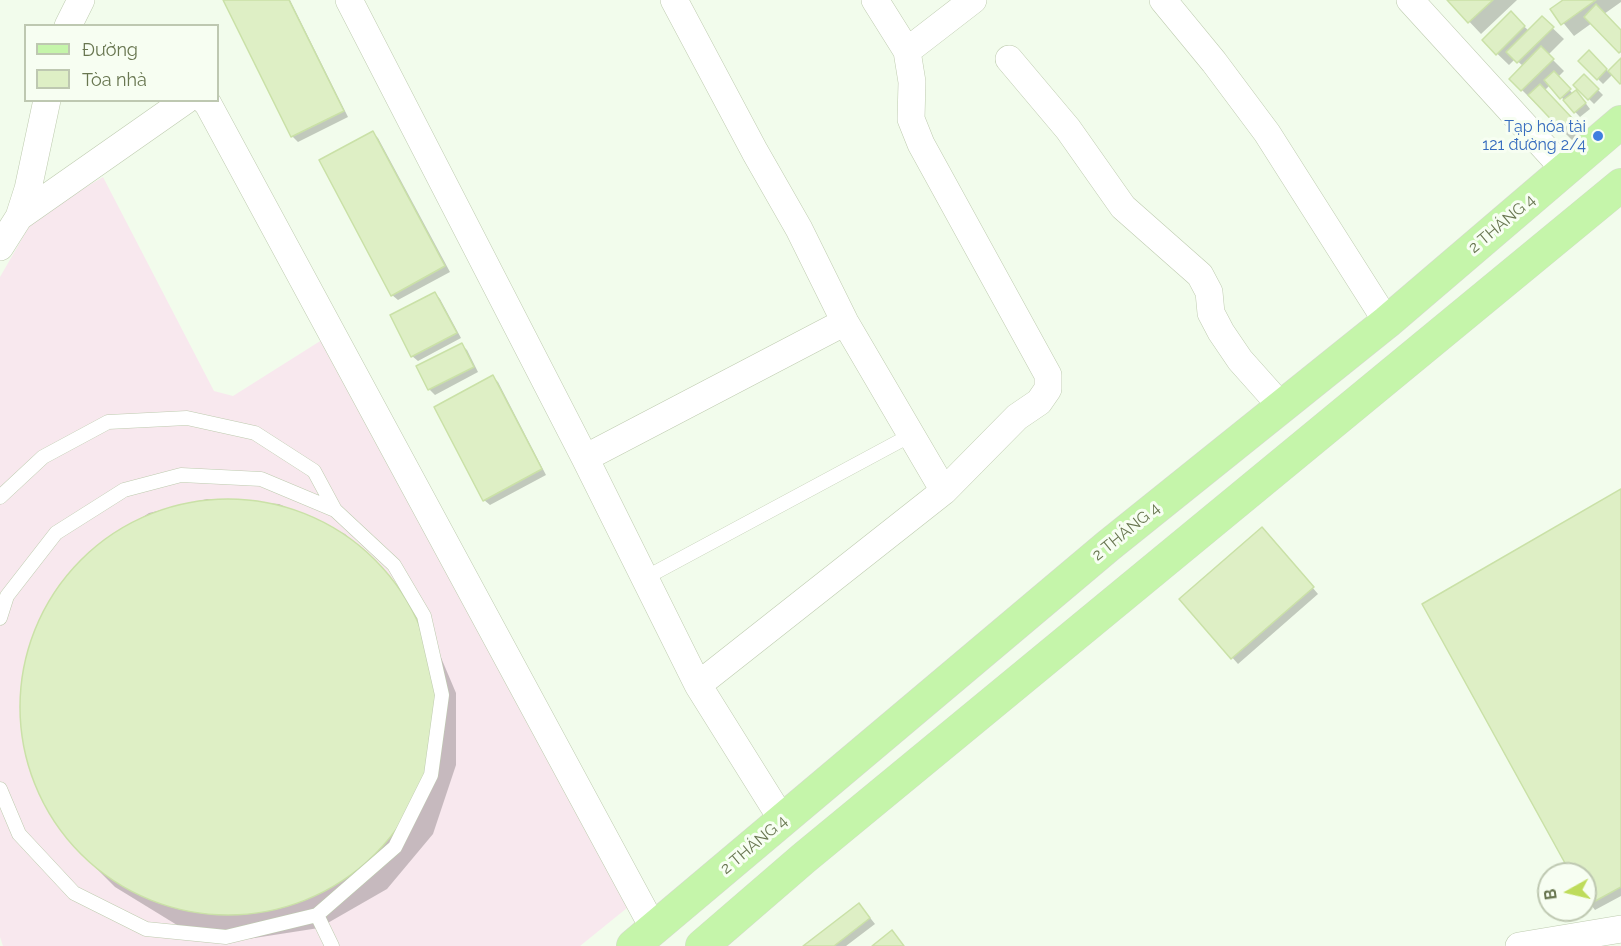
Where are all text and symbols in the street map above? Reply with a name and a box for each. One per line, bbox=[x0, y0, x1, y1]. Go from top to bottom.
legend bbox=[24, 24, 219, 102]
text: Đường bbox=[82, 39, 138, 60]
text: Tòa nhà bbox=[82, 69, 147, 90]
place label: Tạp hóa tài 121 đường 2/4 bbox=[1482, 117, 1586, 155]
marker: Tạp hóa tài 121 đường 2/4 bbox=[1591, 129, 1605, 143]
street label: 2 THÁNG 4 bbox=[1465, 190, 1539, 258]
street label: 2 THÁNG 4 bbox=[1088, 499, 1164, 565]
street label: 2 THÁNG 4 bbox=[717, 811, 791, 879]
north arrow bbox=[1537, 862, 1597, 922]
text: B bbox=[1540, 888, 1561, 901]

